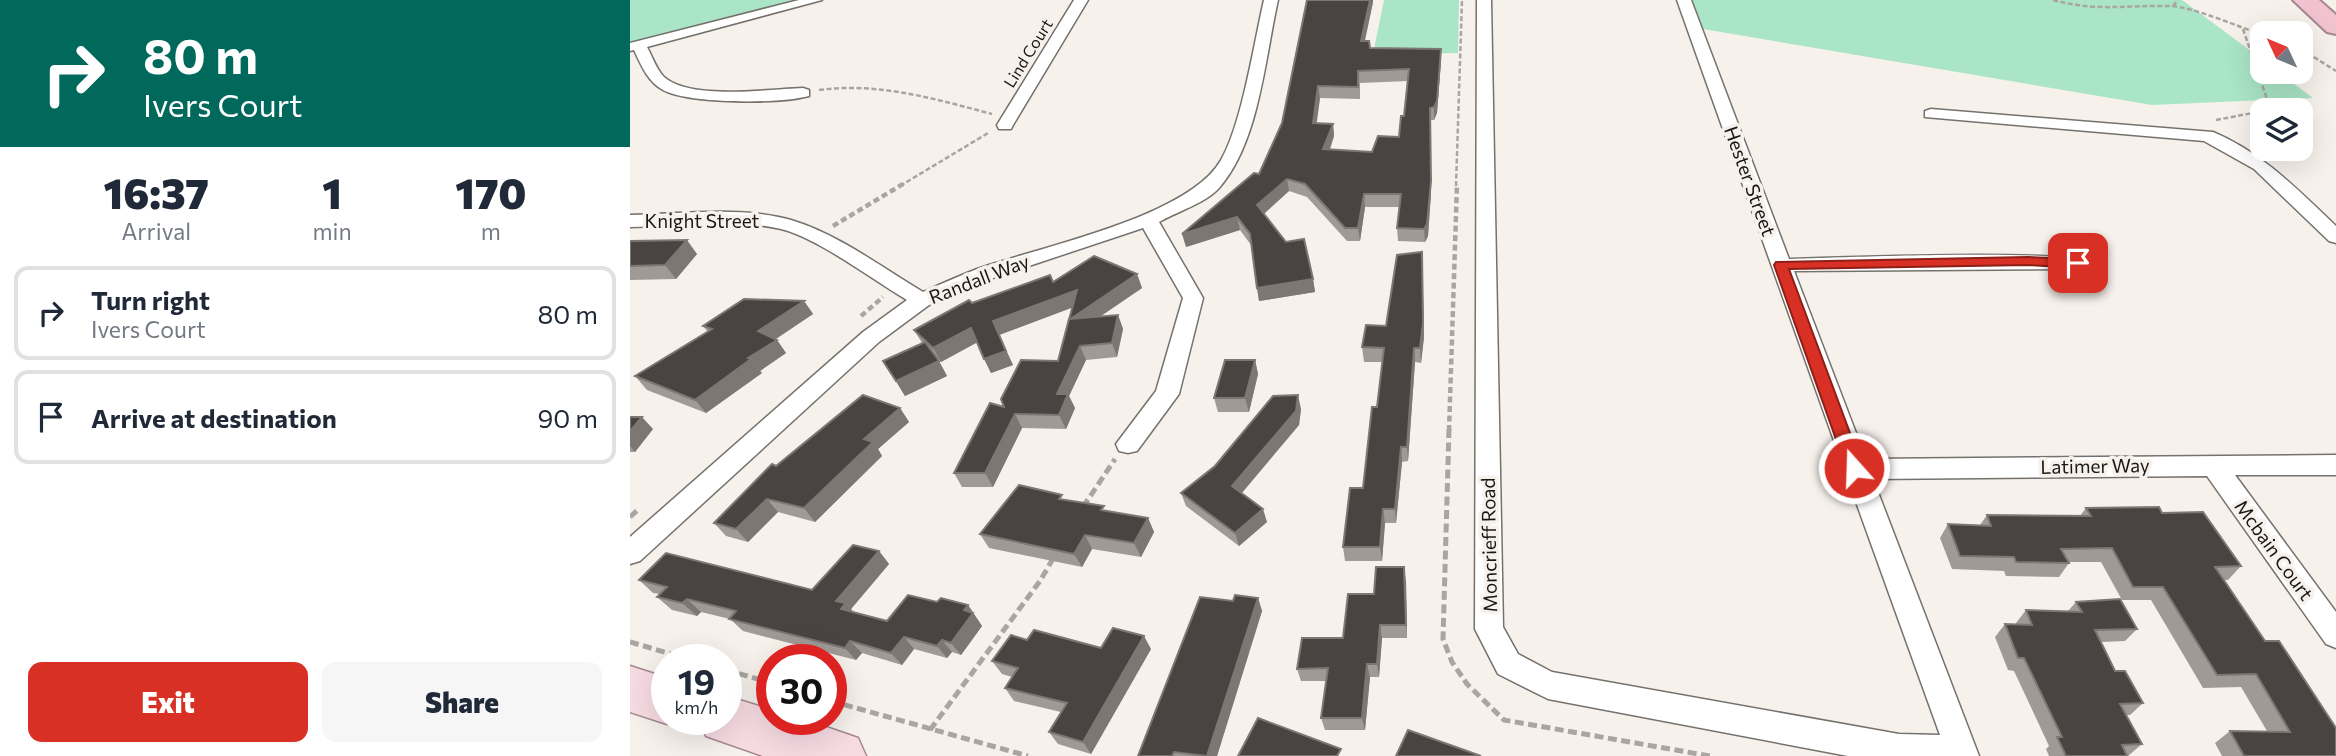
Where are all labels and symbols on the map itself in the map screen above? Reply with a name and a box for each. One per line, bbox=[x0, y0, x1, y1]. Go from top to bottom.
street label: Lind Court bbox=[999, 15, 1056, 90]
north arrow bbox=[2250, 21, 2314, 84]
street label: Hester Street bbox=[1720, 123, 1781, 239]
street label: Knight Street bbox=[645, 209, 760, 232]
pin bbox=[2048, 233, 2108, 293]
street label: Randall Way bbox=[925, 249, 1032, 308]
position arrow bbox=[1817, 431, 1891, 505]
street label: Latimer Way bbox=[2040, 453, 2150, 478]
street label: Moncrieff Road bbox=[1476, 477, 1501, 613]
street label: Mcbain Court bbox=[2230, 495, 2319, 605]
speed limit sign: 30 bbox=[756, 644, 847, 735]

